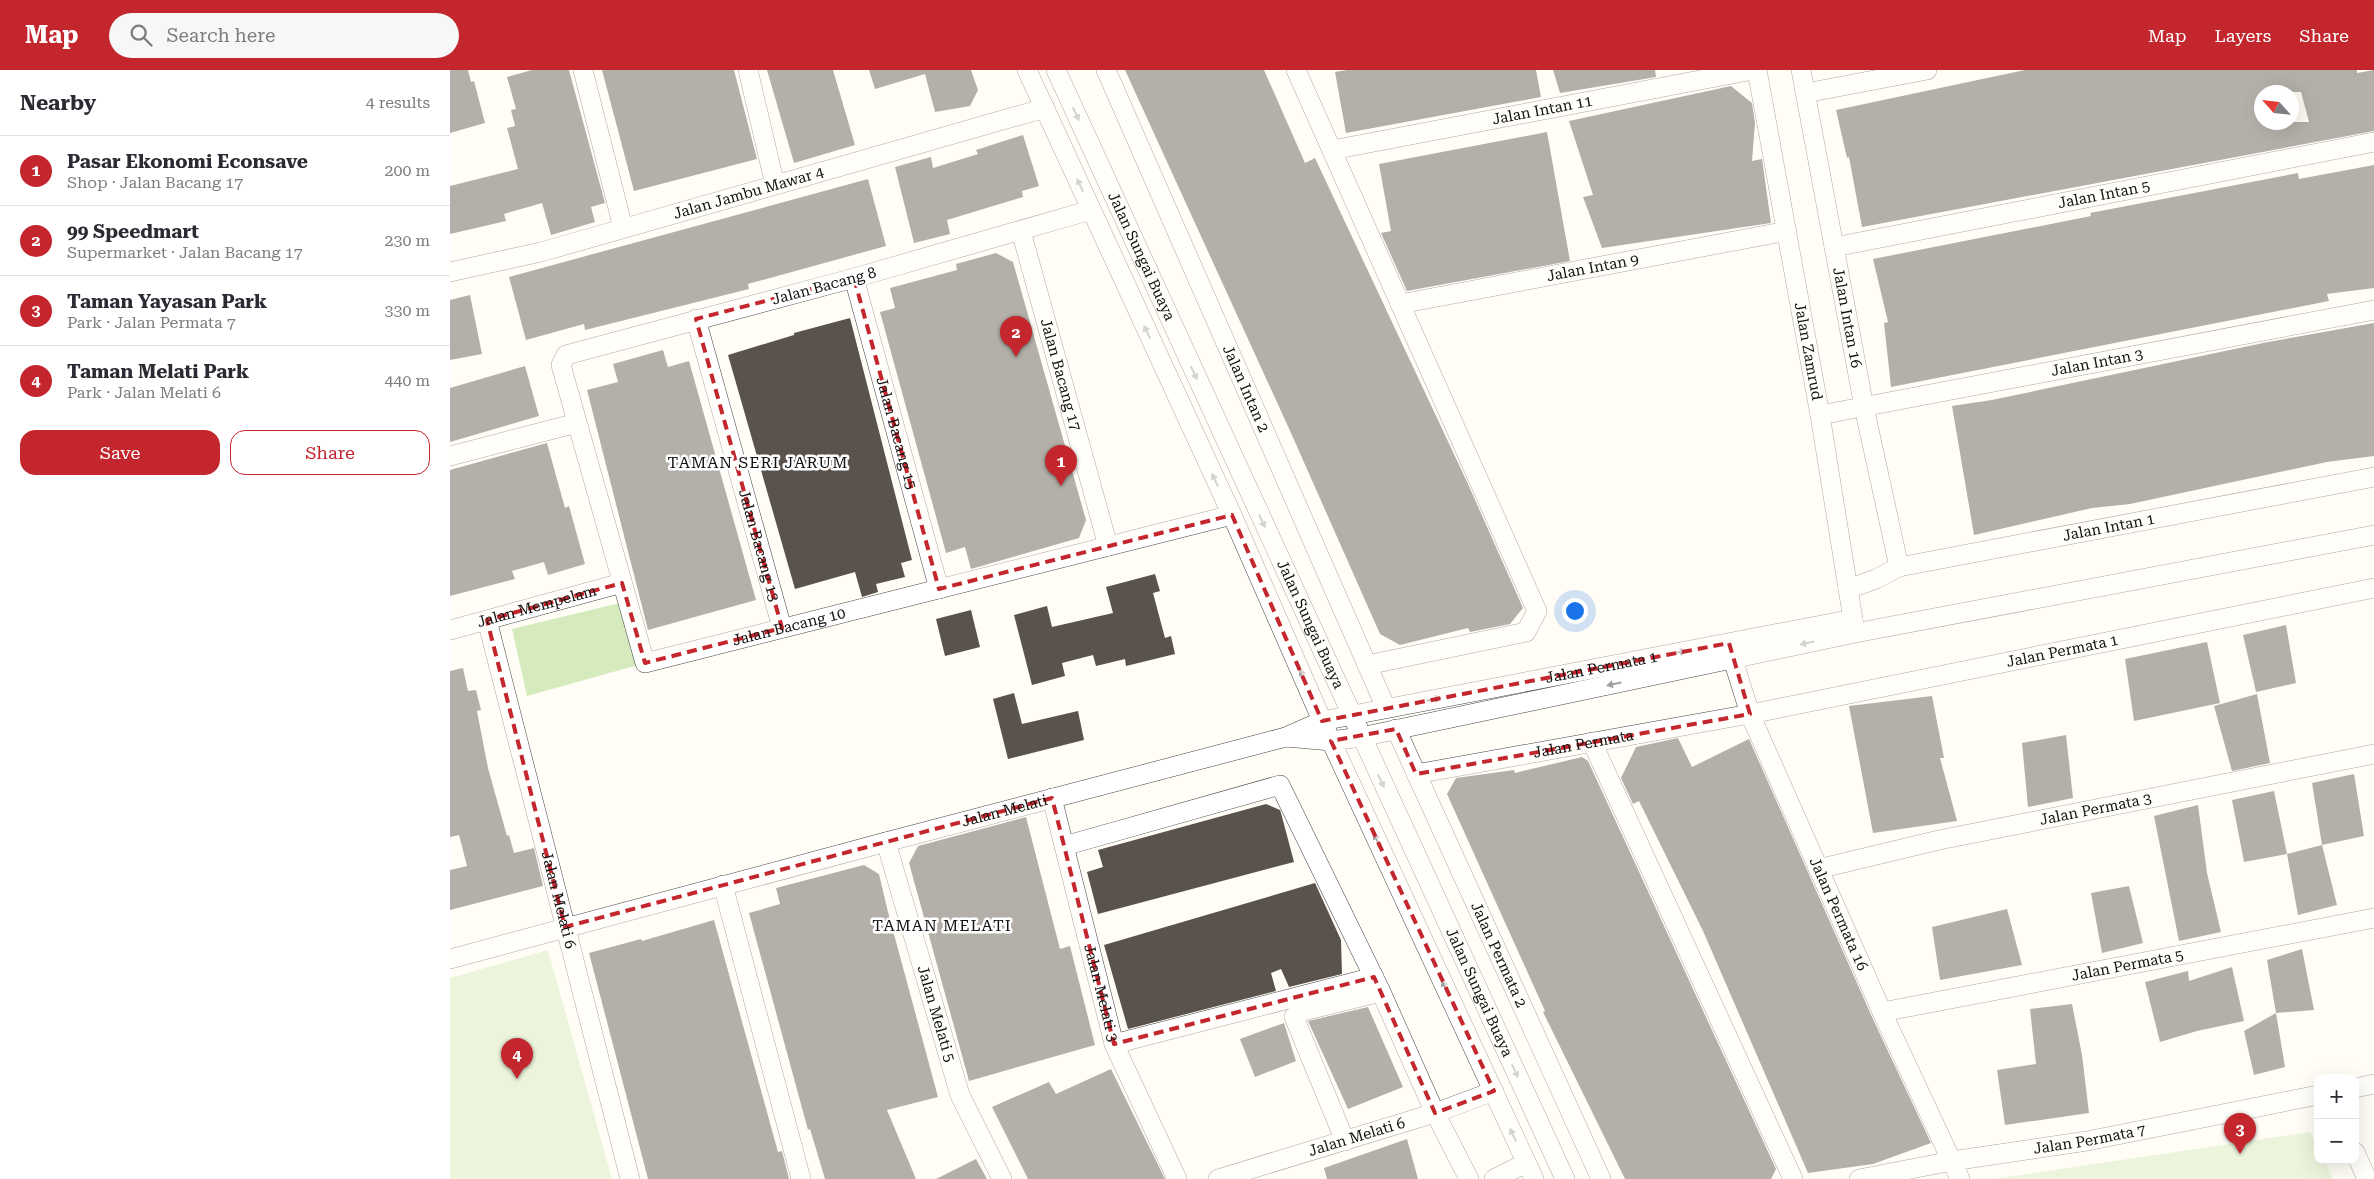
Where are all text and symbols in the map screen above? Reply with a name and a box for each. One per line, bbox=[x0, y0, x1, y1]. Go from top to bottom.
search box bbox=[109, 13, 459, 58]
text: Map bbox=[25, 21, 79, 49]
icon: search bbox=[127, 21, 155, 49]
text: Search here bbox=[167, 24, 275, 47]
text: Map bbox=[2148, 25, 2187, 46]
text: Layers bbox=[2215, 25, 2271, 46]
text: Share bbox=[2299, 25, 2349, 46]
north arrow bbox=[2254, 85, 2299, 130]
text: Nearby bbox=[20, 91, 96, 115]
street label: Jalan Intan 11 bbox=[1491, 92, 1594, 128]
text: 4 results bbox=[366, 93, 430, 112]
one-way arrow bbox=[1072, 107, 1080, 121]
text: Pasar Ekonomi Econsave bbox=[67, 150, 308, 173]
text: 1 bbox=[32, 161, 40, 180]
text: 200 m bbox=[384, 161, 430, 180]
street label: Jalan Jambu Mawar 4 bbox=[671, 162, 826, 223]
text: Shop · Jalan Bacang 17 bbox=[67, 173, 243, 192]
one-way arrow bbox=[1075, 177, 1084, 192]
street label: Jalan Intan 5 bbox=[2056, 177, 2152, 212]
street label: Jalan Sungai Buaya bbox=[1104, 189, 1179, 324]
text: 99 Speedmart bbox=[67, 220, 199, 243]
text: 2 bbox=[32, 231, 40, 250]
text: 230 m bbox=[384, 231, 430, 250]
text: Supermarket · Jalan Bacang 17 bbox=[67, 243, 303, 262]
street label: Jalan Intan 9 bbox=[1545, 250, 1640, 285]
street label: Jalan Bacang 8 bbox=[770, 263, 878, 309]
street label: Jalan Intan 16 bbox=[1829, 266, 1866, 369]
text: Taman Yayasan Park bbox=[67, 290, 267, 313]
text: 3 bbox=[32, 301, 40, 320]
text: 330 m bbox=[384, 301, 430, 320]
street label: Jalan Zamrud bbox=[1791, 301, 1826, 402]
text: Park · Jalan Permata 7 bbox=[67, 313, 236, 332]
pin: 2 bbox=[1000, 316, 1032, 357]
street label: Jalan Bacang 17 bbox=[1037, 316, 1085, 433]
one-way arrow bbox=[1143, 325, 1151, 339]
street label: Jalan Intan 2 bbox=[1219, 342, 1273, 435]
street label: Jalan Intan 3 bbox=[2050, 345, 2145, 380]
text: Taman Melati Park bbox=[67, 360, 249, 383]
one-way arrow bbox=[1190, 366, 1199, 381]
text: 4 bbox=[32, 371, 40, 390]
text: 440 m bbox=[384, 371, 430, 390]
street label: Jalan Bacang 15 bbox=[872, 375, 920, 492]
text: Park · Jalan Melati 6 bbox=[67, 383, 221, 402]
button: Save bbox=[20, 430, 220, 475]
button: Share bbox=[230, 430, 430, 475]
pin: 1 bbox=[1045, 445, 1077, 486]
district label: TAMAN SERI JARUM bbox=[668, 453, 848, 472]
one-way arrow bbox=[1211, 473, 1219, 487]
street label: Jalan Bacang 13 bbox=[735, 487, 783, 604]
street label: Jalan Intan 1 bbox=[2061, 510, 2156, 545]
one-way arrow bbox=[1258, 514, 1266, 528]
street label: Jalan Sungai Buaya bbox=[1273, 557, 1348, 692]
street label: Jalan Mempelam bbox=[475, 581, 599, 631]
your location bbox=[1562, 598, 1588, 624]
street label: Jalan Bacang 10 bbox=[731, 604, 847, 650]
street label: Jalan Permata 1 bbox=[2005, 631, 2120, 671]
one-way arrow bbox=[1800, 639, 1815, 647]
street label: Jalan Permata 1 bbox=[1544, 648, 1659, 687]
one-way arrow bbox=[1672, 648, 1687, 656]
one-way arrow bbox=[1298, 669, 1306, 683]
one-way arrow bbox=[1605, 680, 1621, 688]
one-way arrow bbox=[1426, 694, 1442, 702]
street label: Jalan Permata bbox=[1532, 726, 1635, 762]
one-way arrow bbox=[1377, 774, 1385, 788]
street label: Jalan Permata 3 bbox=[2038, 789, 2153, 829]
street label: Jalan Melati bbox=[960, 791, 1049, 831]
one-way arrow bbox=[1372, 833, 1380, 847]
street label: Jalan Melati 6 bbox=[538, 849, 580, 951]
street label: Jalan Permata 16 bbox=[1806, 855, 1872, 974]
street label: Jalan Permata 2 bbox=[1467, 899, 1531, 1010]
district label: TAMAN MELATI bbox=[872, 916, 1012, 935]
street label: Jalan Sungai Buaya bbox=[1442, 925, 1517, 1060]
street label: Jalan Melati 3 bbox=[1080, 942, 1122, 1044]
street label: Jalan Permata 5 bbox=[2070, 946, 2185, 985]
street label: Jalan Melati 5 bbox=[914, 963, 959, 1064]
one-way arrow bbox=[1441, 980, 1449, 994]
pin: 4 bbox=[501, 1038, 533, 1079]
one-way arrow bbox=[1511, 1064, 1519, 1078]
map controls bbox=[2314, 1074, 2359, 1164]
button: + bbox=[2314, 1074, 2359, 1119]
pin: 3 bbox=[2224, 1113, 2256, 1154]
street label: Jalan Melati 6 bbox=[1306, 1114, 1407, 1160]
button: − bbox=[2314, 1119, 2359, 1164]
street label: Jalan Permata 7 bbox=[2032, 1121, 2147, 1158]
one-way arrow bbox=[1509, 1128, 1517, 1142]

